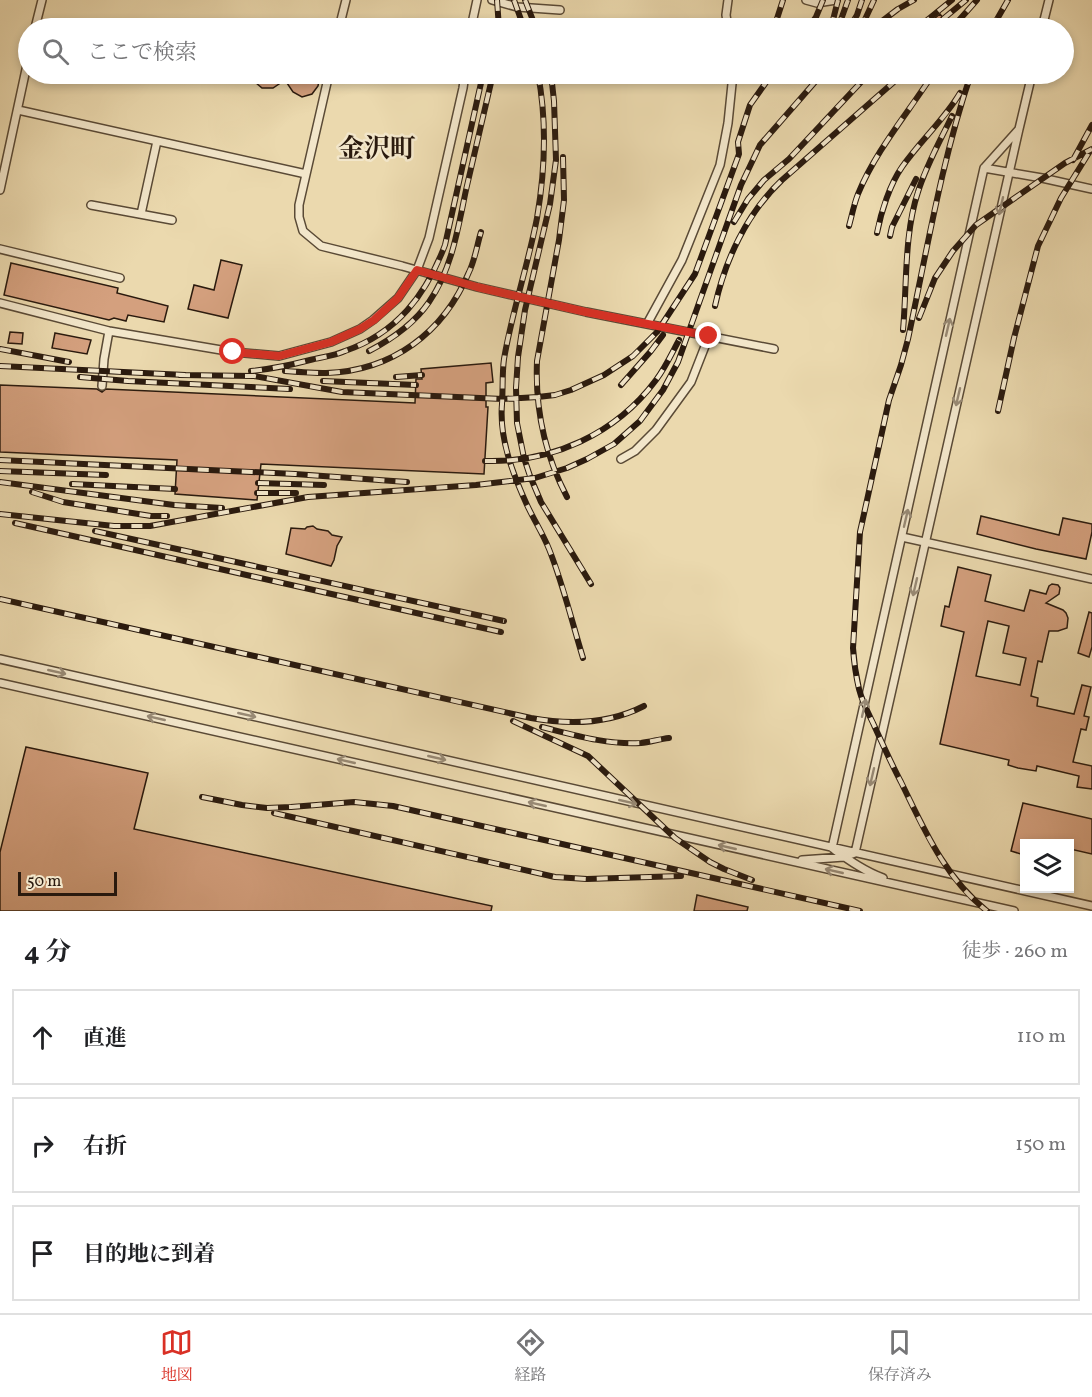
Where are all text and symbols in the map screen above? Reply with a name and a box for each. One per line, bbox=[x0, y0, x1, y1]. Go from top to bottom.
search box bbox=[18, 18, 1074, 84]
icon: search bbox=[39, 35, 72, 68]
text: ここで検索 bbox=[87, 38, 197, 69]
district label: 金沢町 bbox=[338, 132, 416, 168]
one-way arrow bbox=[995, 197, 1007, 216]
one-way arrow bbox=[943, 318, 955, 337]
route end bbox=[695, 322, 721, 348]
route start bbox=[219, 338, 245, 364]
one-way arrow bbox=[952, 387, 964, 406]
one-way arrow bbox=[901, 509, 912, 528]
one-way arrow bbox=[909, 576, 920, 596]
one-way arrow bbox=[47, 667, 66, 679]
one-way arrow bbox=[858, 699, 870, 718]
one-way arrow bbox=[237, 710, 256, 722]
one-way arrow bbox=[147, 712, 166, 724]
one-way arrow bbox=[428, 753, 447, 765]
one-way arrow bbox=[337, 755, 357, 766]
one-way arrow bbox=[866, 767, 877, 786]
one-way arrow bbox=[618, 796, 637, 808]
one-way arrow bbox=[527, 798, 547, 809]
map controls bbox=[1020, 839, 1074, 893]
button: layers bbox=[1020, 839, 1074, 893]
one-way arrow bbox=[718, 840, 737, 852]
one-way arrow bbox=[825, 864, 844, 876]
scale bar bbox=[18, 869, 117, 896]
text: 50 m bbox=[27, 871, 61, 893]
text: 4 分 bbox=[24, 935, 71, 971]
text: 徒歩 · 260 m bbox=[962, 938, 1068, 966]
icon: ahead bbox=[26, 1021, 59, 1054]
text: 110 m bbox=[1017, 1023, 1066, 1051]
text: 直進 bbox=[83, 1024, 127, 1055]
icon: right bbox=[26, 1129, 59, 1162]
text: 150 m bbox=[1015, 1131, 1066, 1159]
text: 右折 bbox=[83, 1132, 127, 1163]
icon: arrive bbox=[26, 1237, 59, 1270]
text: 目的地に到着 bbox=[83, 1240, 215, 1271]
tab: 地図 bbox=[160, 1326, 193, 1387]
tab: 経路 bbox=[514, 1326, 547, 1387]
tab: 保存済み bbox=[868, 1326, 932, 1387]

